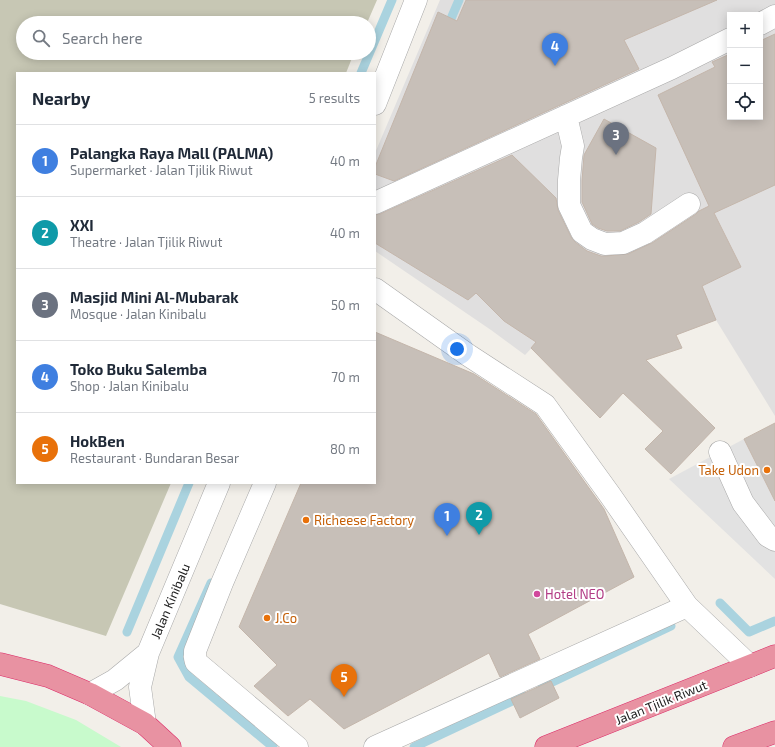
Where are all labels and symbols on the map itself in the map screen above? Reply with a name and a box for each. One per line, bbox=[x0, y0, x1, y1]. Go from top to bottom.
pin: 4 bbox=[542, 33, 568, 66]
pin: 3 bbox=[603, 122, 629, 155]
your location bbox=[447, 339, 467, 359]
place label: Take Udon bbox=[698, 462, 759, 478]
marker: Take Udon bbox=[762, 465, 772, 475]
pin: 2 bbox=[466, 502, 492, 535]
pin: 1 bbox=[434, 503, 460, 536]
place label: Richeese Factory bbox=[314, 512, 414, 528]
marker: Richeese Factory bbox=[301, 515, 311, 525]
street label: Jalan Kinibalu bbox=[147, 561, 193, 641]
place label: Hotel NEO bbox=[545, 586, 604, 602]
marker: Hotel NEO bbox=[532, 589, 542, 599]
place label: J.Co bbox=[275, 610, 297, 626]
marker: J.Co bbox=[262, 613, 272, 623]
pin: 5 bbox=[331, 664, 357, 697]
street label: Jalan Tjilik Riwut bbox=[613, 676, 709, 728]

